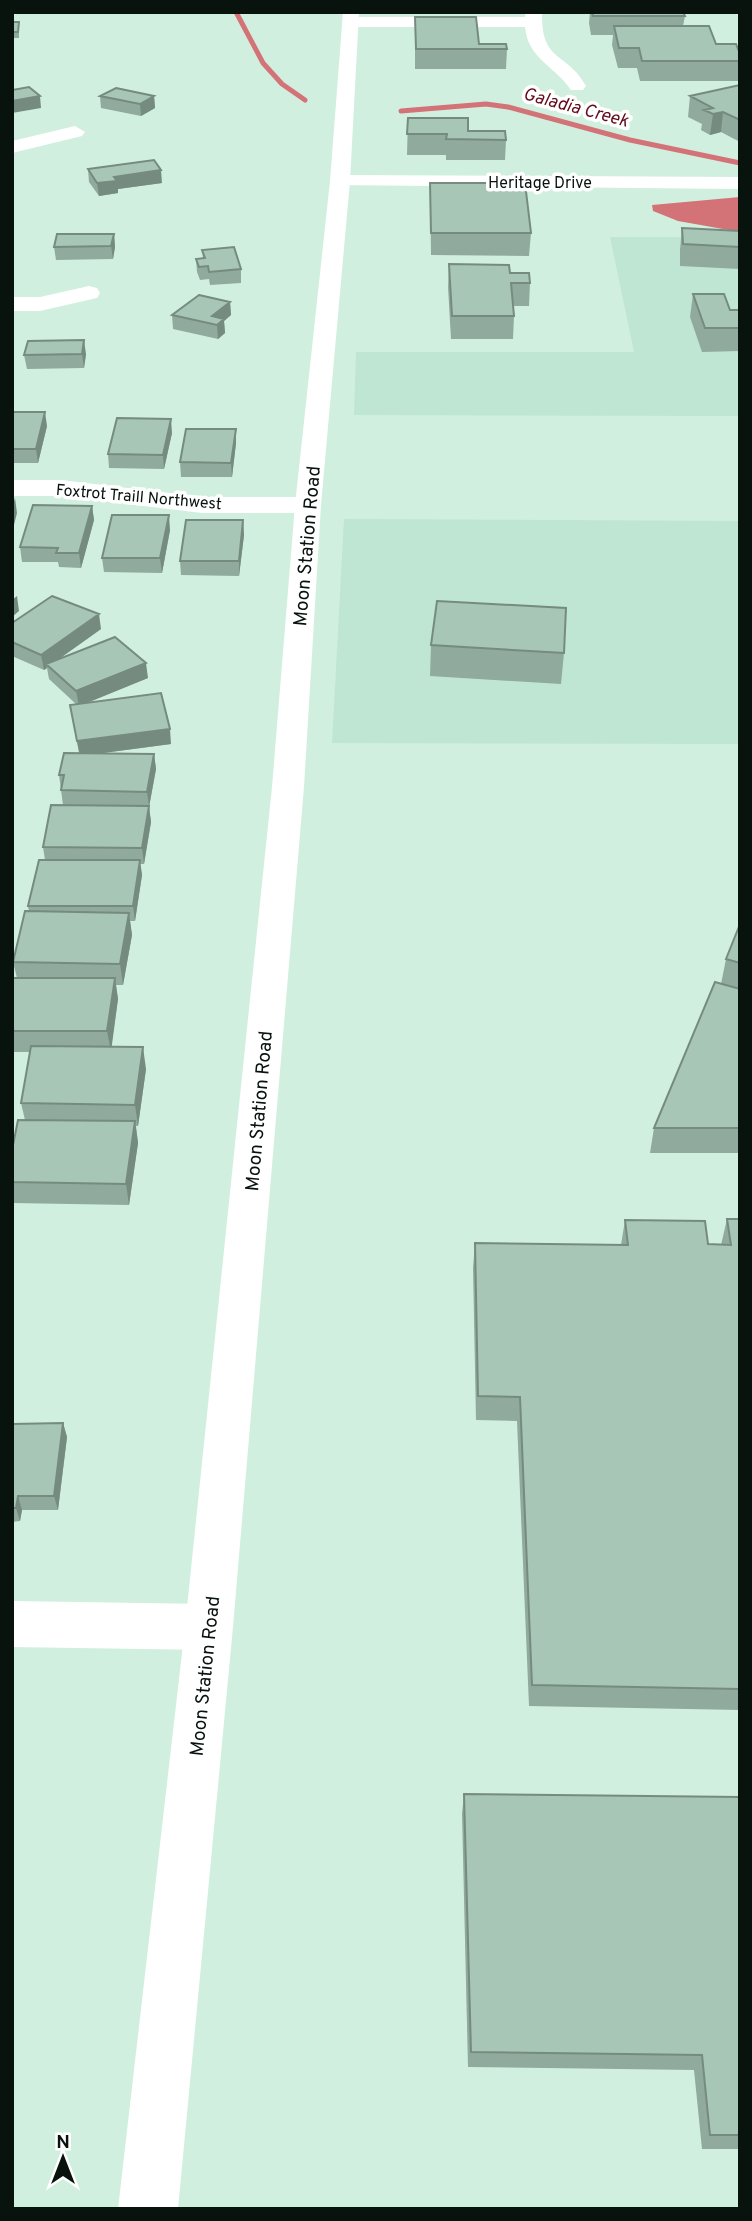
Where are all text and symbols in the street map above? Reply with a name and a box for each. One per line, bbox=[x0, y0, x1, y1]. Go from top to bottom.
water label: Galadia Creek bbox=[521, 83, 632, 134]
street label: Heritage Drive bbox=[488, 174, 592, 194]
street label: Moon Station Road bbox=[289, 465, 327, 627]
street label: Foxtrot Traill Northwest bbox=[55, 481, 223, 515]
street label: Moon Station Road bbox=[241, 1030, 279, 1192]
street label: Moon Station Road bbox=[186, 1595, 226, 1758]
north arrow bbox=[28, 2123, 98, 2193]
text: N bbox=[56, 2131, 70, 2155]

